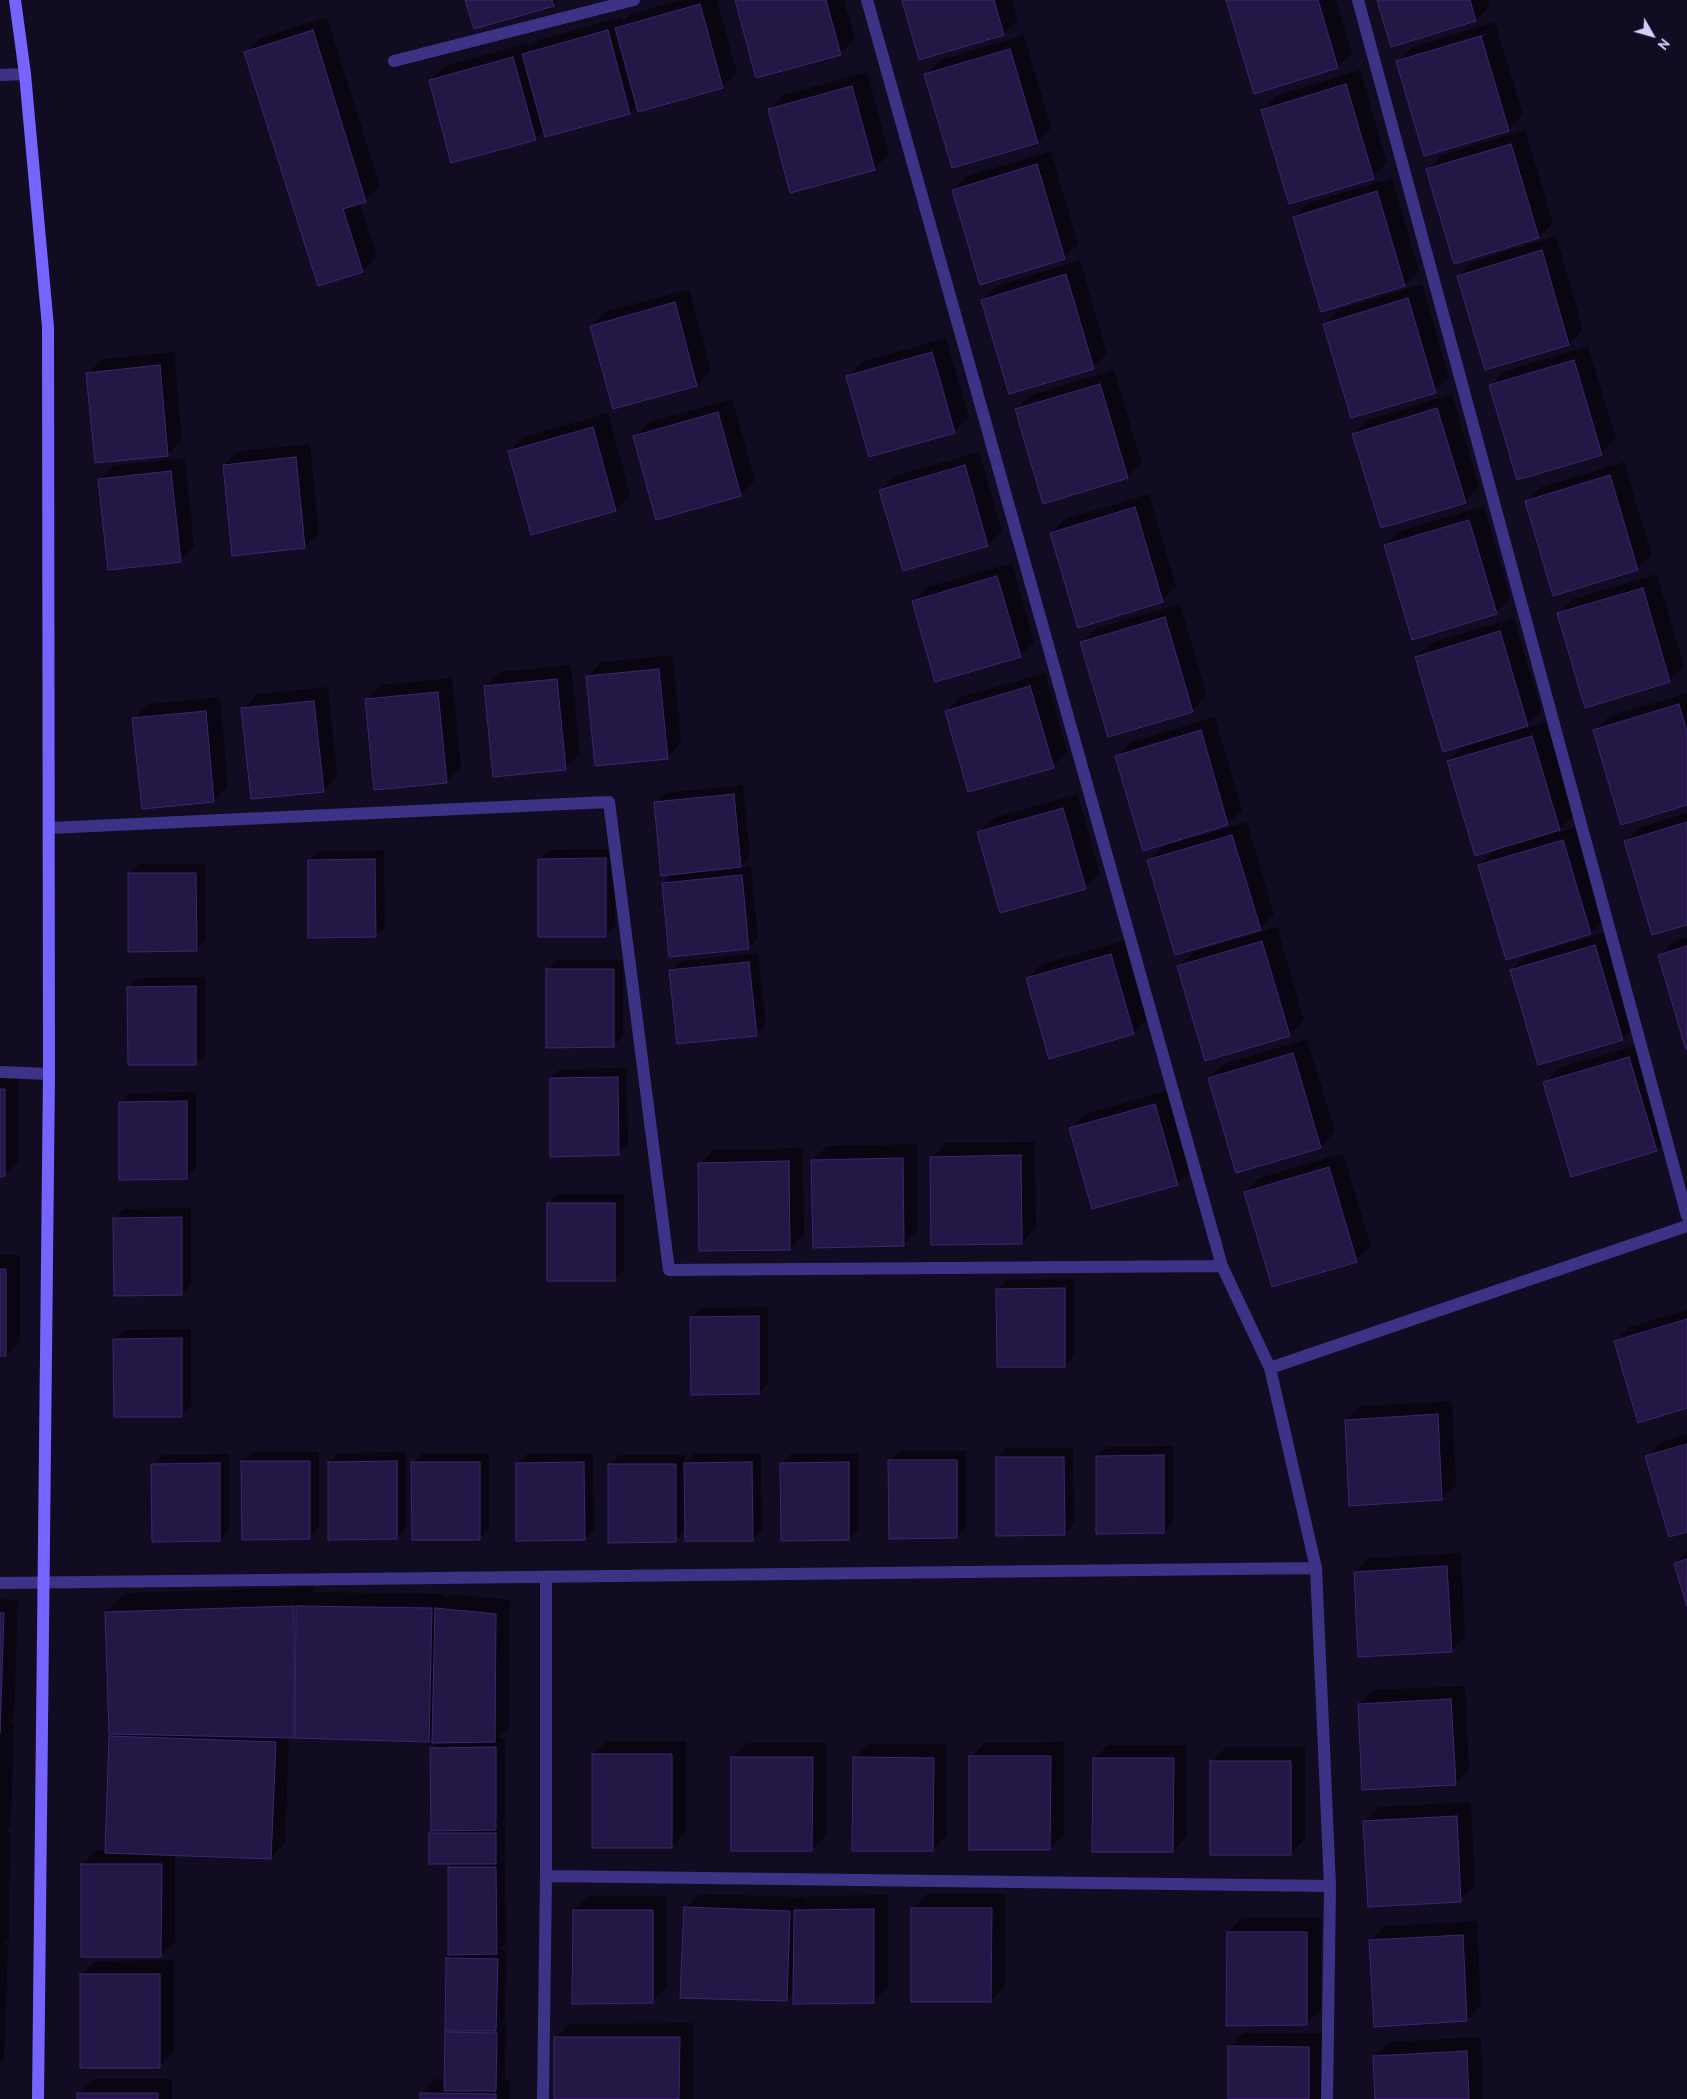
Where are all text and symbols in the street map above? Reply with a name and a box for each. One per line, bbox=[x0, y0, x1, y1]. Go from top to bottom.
north arrow bbox=[1627, 10, 1677, 60]
text: N bbox=[1654, 35, 1674, 53]

